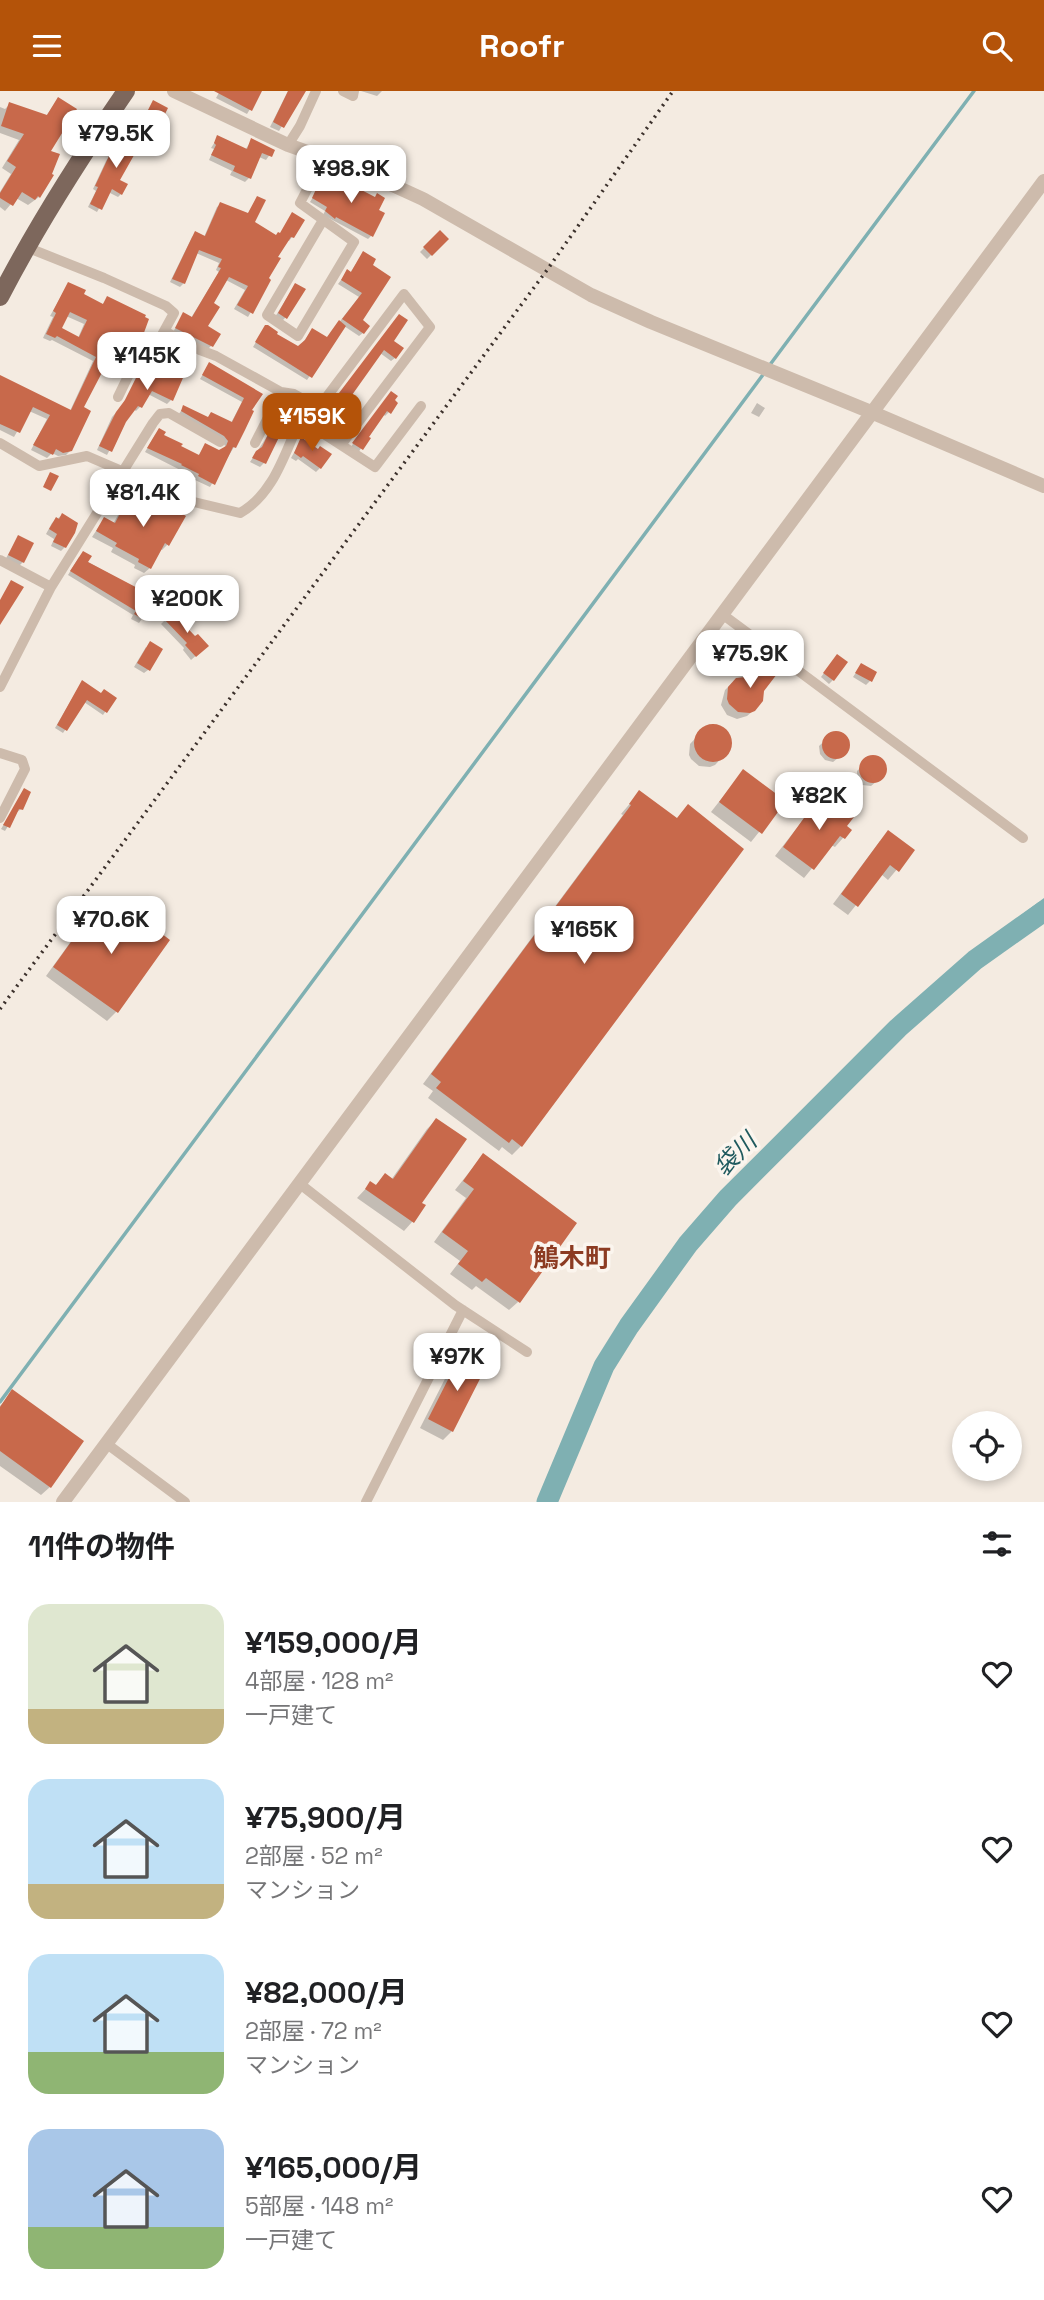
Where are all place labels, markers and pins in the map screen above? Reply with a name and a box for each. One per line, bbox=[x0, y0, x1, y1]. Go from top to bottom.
pin: ¥79.5K bbox=[59, 111, 173, 170]
pin: ¥98.9K bbox=[294, 145, 408, 205]
pin: ¥145K bbox=[98, 333, 196, 392]
pin: ¥159K bbox=[263, 393, 361, 453]
pin: ¥81.4K bbox=[86, 469, 200, 529]
pin: ¥200K bbox=[138, 575, 236, 635]
pin: ¥75.9K bbox=[693, 631, 807, 690]
pin: ¥82K bbox=[778, 773, 860, 832]
pin: ¥70.6K bbox=[54, 897, 168, 956]
pin: ¥165K bbox=[535, 907, 633, 966]
pin: ¥97K bbox=[416, 1333, 498, 1393]

